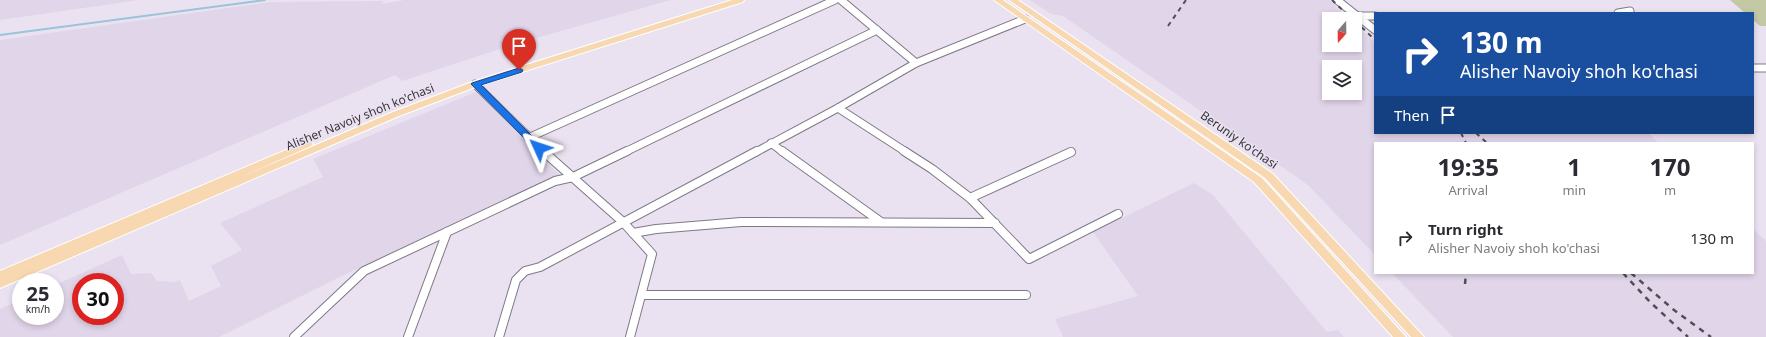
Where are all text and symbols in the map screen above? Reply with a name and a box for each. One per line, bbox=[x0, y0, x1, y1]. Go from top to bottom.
north arrow bbox=[1322, 12, 1362, 52]
map controls bbox=[1322, 12, 1362, 100]
text: 130 m bbox=[1460, 23, 1543, 61]
icon: right bbox=[1394, 28, 1446, 80]
pin bbox=[502, 29, 536, 70]
icon: arrive bbox=[508, 35, 530, 57]
text: Alisher Navoiy shoh ko'chasi bbox=[1460, 59, 1698, 83]
button: layers bbox=[1322, 60, 1362, 100]
street label: Alisher Navoiy shoh ko'chasi bbox=[283, 79, 437, 154]
icon: arrive bbox=[1437, 104, 1459, 126]
text: Then bbox=[1394, 105, 1429, 125]
street label: Beruniy ko'chasi bbox=[1197, 107, 1281, 173]
position arrow bbox=[518, 127, 560, 169]
text: 19:35 bbox=[1437, 150, 1499, 183]
text: 1 bbox=[1567, 150, 1581, 183]
text: 170 bbox=[1649, 150, 1691, 183]
text: Arrival bbox=[1448, 181, 1488, 199]
text: min bbox=[1562, 181, 1586, 199]
text: m bbox=[1664, 181, 1676, 199]
text: Turn right bbox=[1428, 219, 1503, 239]
icon: right bbox=[1394, 227, 1416, 249]
text: 130 m bbox=[1690, 228, 1734, 248]
text: Alisher Navoiy shoh ko'chasi bbox=[1428, 239, 1600, 257]
speed limit sign: 30 bbox=[72, 273, 124, 325]
text: 25 bbox=[27, 280, 49, 307]
text: km/h bbox=[26, 302, 50, 316]

